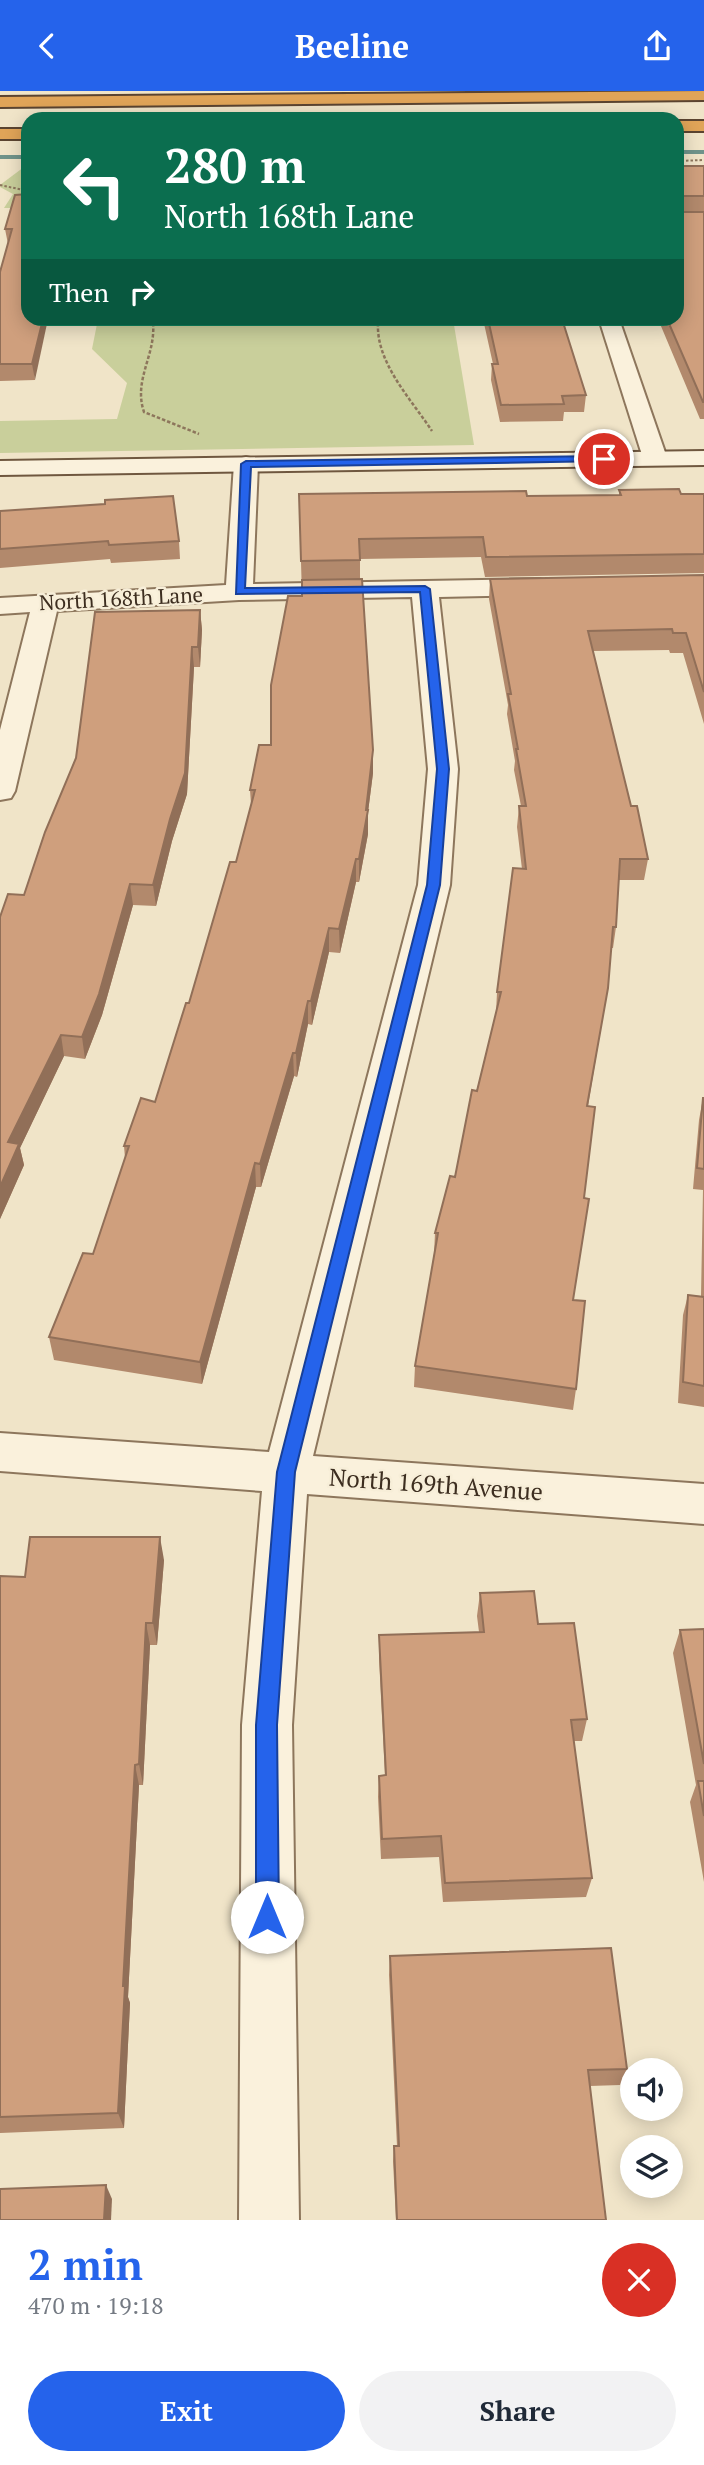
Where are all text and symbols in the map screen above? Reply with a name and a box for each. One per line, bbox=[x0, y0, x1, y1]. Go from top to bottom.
text: Beeline bbox=[295, 25, 409, 67]
icon: back bbox=[28, 27, 66, 65]
icon: share bbox=[638, 27, 676, 65]
text: 280 m bbox=[164, 132, 306, 197]
icon: left bbox=[49, 140, 140, 231]
text: North 168th Lane bbox=[164, 195, 414, 237]
icon: right bbox=[123, 273, 161, 311]
text: Then bbox=[49, 275, 109, 309]
pin bbox=[574, 429, 634, 489]
icon: arrive bbox=[585, 440, 623, 478]
street label: North 168th Lane bbox=[38, 580, 204, 616]
street label: North 169th Avenue bbox=[328, 1461, 544, 1507]
position arrow bbox=[230, 1880, 304, 1954]
map controls bbox=[620, 2058, 683, 2198]
button: sound bbox=[620, 2058, 683, 2121]
button: layers bbox=[620, 2135, 683, 2198]
text: 2 min bbox=[28, 2236, 143, 2292]
button: close bbox=[602, 2243, 676, 2317]
text: 470 m · 19:18 bbox=[28, 2290, 163, 2321]
button: Exit bbox=[28, 2371, 345, 2451]
button: Share bbox=[359, 2371, 676, 2451]

